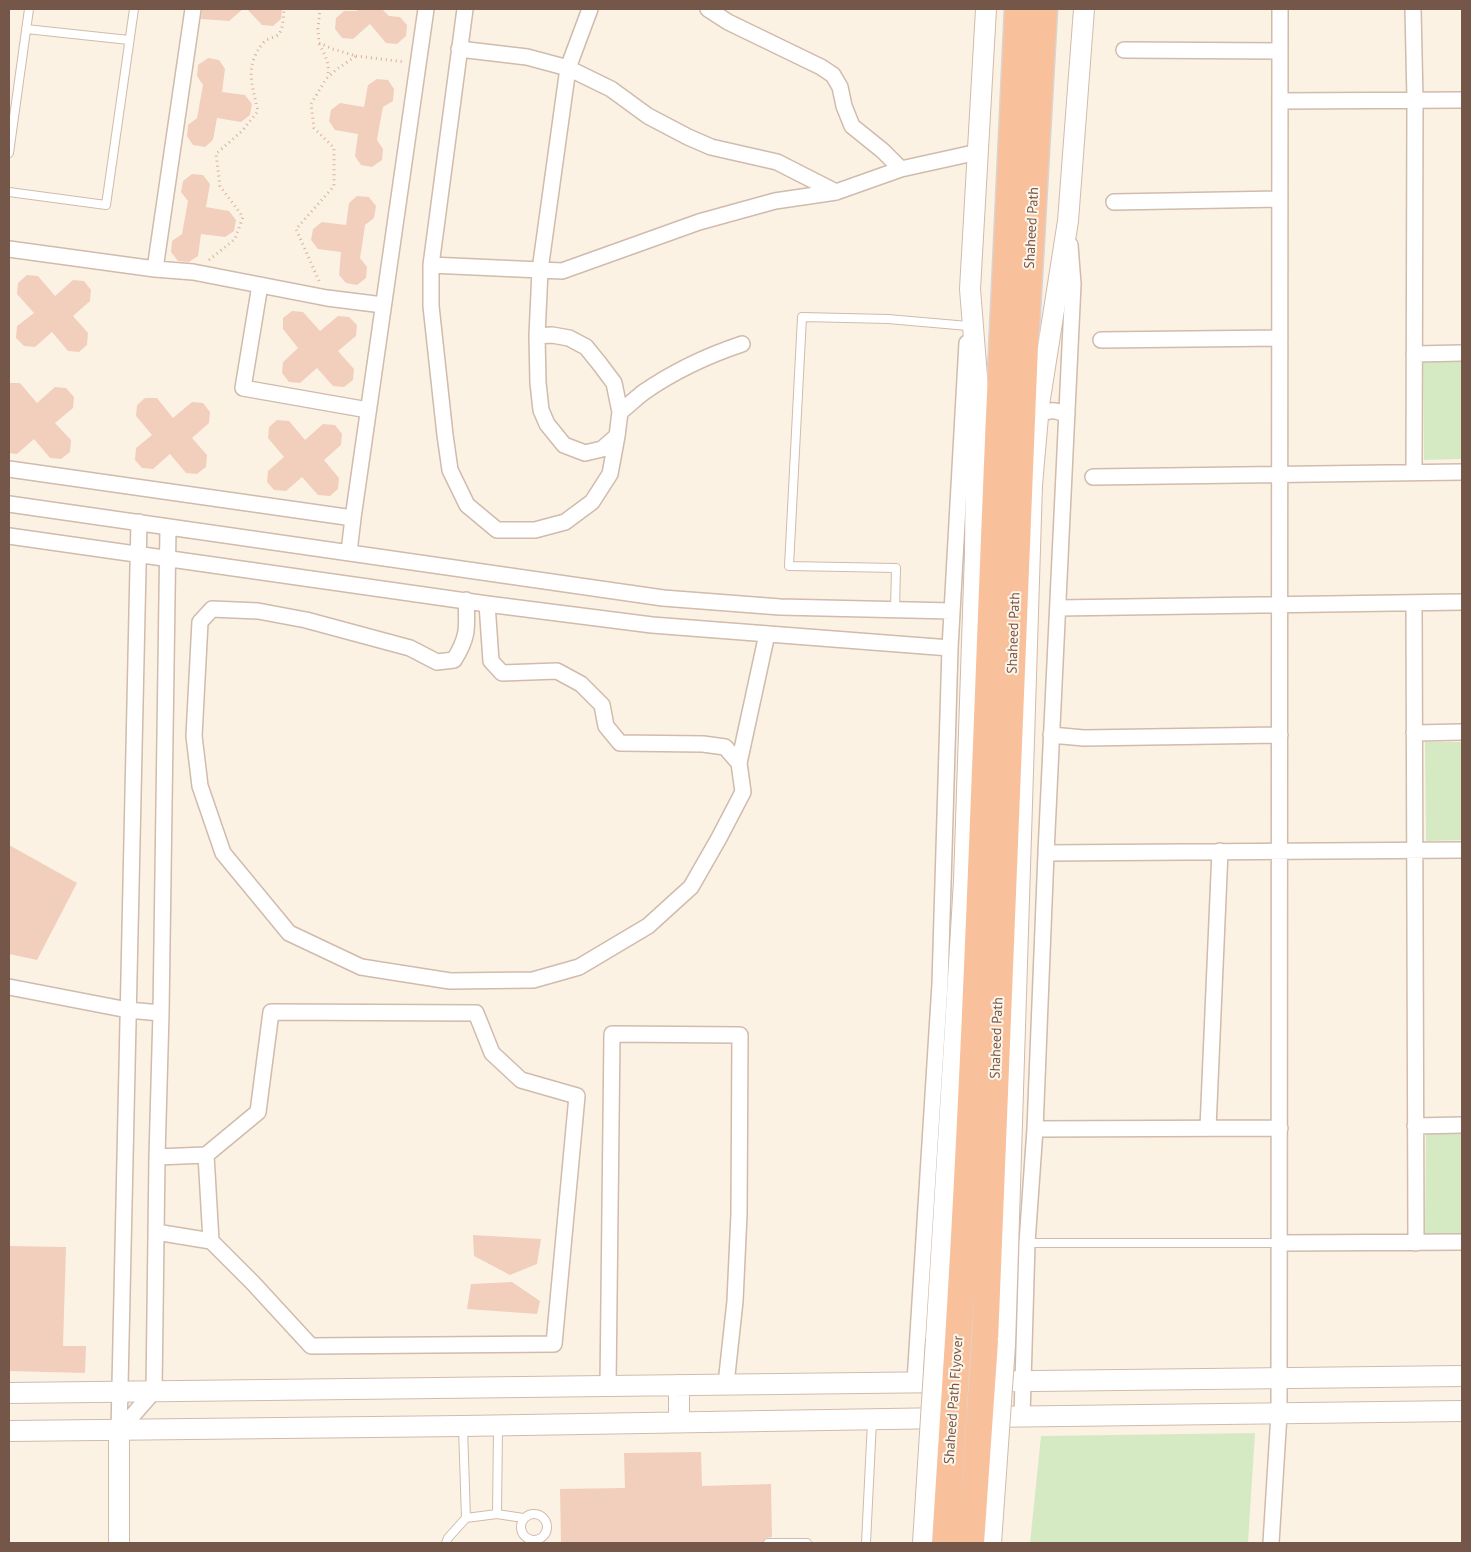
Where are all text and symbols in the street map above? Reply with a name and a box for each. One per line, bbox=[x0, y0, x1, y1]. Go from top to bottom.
street label: Shaheed Path bbox=[1021, 187, 1043, 269]
street label: Shaheed Path bbox=[1004, 592, 1024, 674]
street label: Shaheed Path bbox=[987, 997, 1007, 1079]
street label: Shaheed Path Flyover bbox=[941, 1335, 967, 1465]

